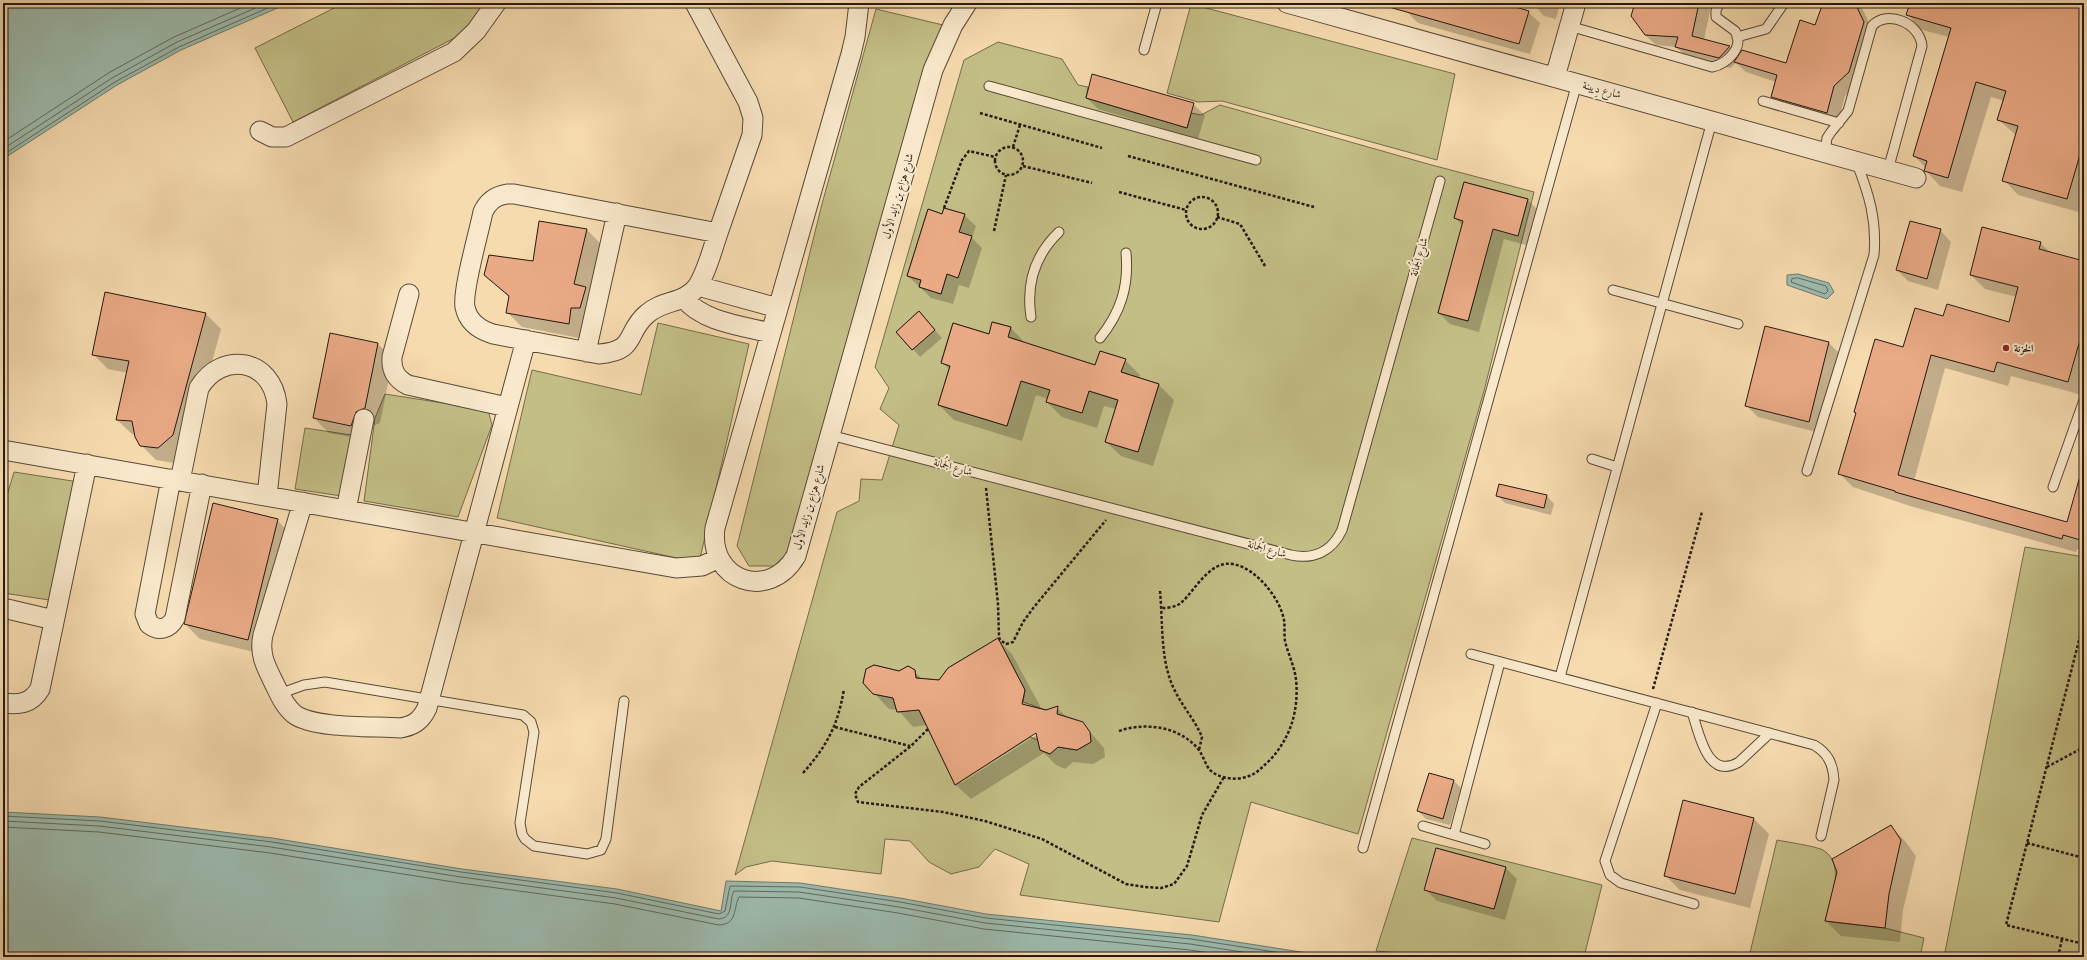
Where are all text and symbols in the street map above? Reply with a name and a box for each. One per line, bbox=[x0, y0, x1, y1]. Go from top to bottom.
street label: شارع دِيينة bbox=[1581, 79, 1623, 104]
street label: شارع هزاع بن زايد الأول bbox=[878, 151, 919, 241]
street label: شارع الجُمانة bbox=[1404, 235, 1434, 279]
place label: الخزنة bbox=[2014, 342, 2033, 356]
marker: الخزنة bbox=[2001, 343, 2011, 353]
street label: شارع الجُمانة bbox=[931, 453, 975, 481]
street label: شارع هزاع بن زايد الأول bbox=[789, 462, 830, 552]
street label: شارع الجُمانة bbox=[1245, 535, 1289, 563]

